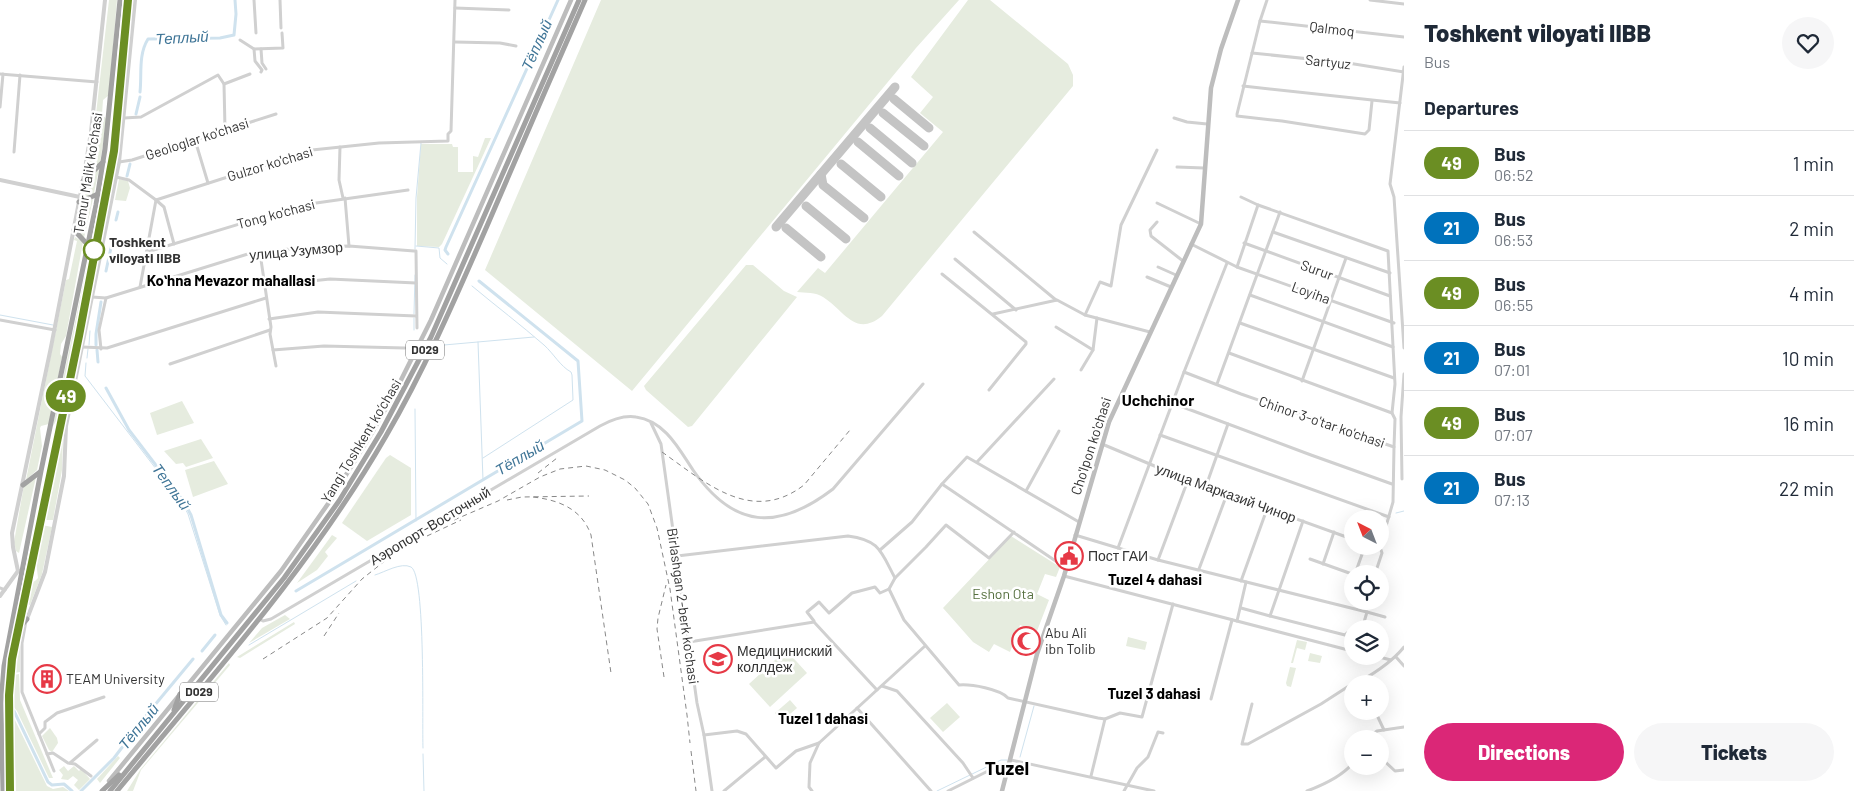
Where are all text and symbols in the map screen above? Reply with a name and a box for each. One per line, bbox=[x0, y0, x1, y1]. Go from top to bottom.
water label: Тёплый bbox=[517, 16, 555, 73]
street label: Qalmoq bbox=[1309, 17, 1356, 40]
button: heart bbox=[1782, 17, 1834, 69]
text: Toshkent viloyati IIBB bbox=[1424, 18, 1651, 47]
water label: Теплый bbox=[155, 27, 210, 47]
street label: Sartyuz bbox=[1304, 51, 1352, 72]
text: Bus bbox=[1424, 52, 1450, 71]
text: Departures bbox=[1424, 96, 1519, 119]
street label: Temur Malik ko'chasi bbox=[70, 111, 106, 235]
street label: Geologlar ko'chasi bbox=[143, 114, 251, 163]
street label: Gulzor ko'chasi bbox=[225, 142, 315, 185]
text: Bus bbox=[1494, 142, 1526, 165]
text: 49 bbox=[1441, 152, 1462, 174]
text: 1 min bbox=[1793, 152, 1834, 175]
text: 06:52 bbox=[1494, 165, 1534, 184]
street label: Tong ko'chasi bbox=[235, 195, 317, 232]
text: Bus bbox=[1494, 207, 1526, 230]
text: 21 bbox=[1443, 217, 1460, 239]
text: 2 min bbox=[1789, 217, 1834, 240]
text: 06:53 bbox=[1494, 230, 1533, 249]
place label: Toshkent viloyati IIBB bbox=[109, 233, 181, 266]
street label: улица Узумзор bbox=[248, 238, 344, 263]
marker: Toshkent viloyati IIBB bbox=[83, 239, 105, 261]
street label: Surur bbox=[1299, 256, 1336, 283]
district label: Koʻhna Mevazor mahallasi bbox=[147, 271, 315, 289]
text: Bus bbox=[1494, 272, 1526, 295]
street label: Loyiha bbox=[1289, 278, 1333, 307]
text: 49 bbox=[1441, 282, 1462, 304]
text: 4 min bbox=[1789, 282, 1834, 305]
text: 06:55 bbox=[1494, 295, 1533, 314]
text: Bus bbox=[1494, 337, 1526, 360]
road number: D029 bbox=[406, 340, 444, 360]
text: 21 bbox=[1443, 347, 1460, 369]
text: 10 min bbox=[1782, 347, 1834, 370]
text: 07:01 bbox=[1494, 360, 1530, 379]
street label: Yangi Toshkent ko‘chasi bbox=[317, 375, 404, 506]
line badge: 49 bbox=[44, 380, 88, 412]
text: 49 bbox=[56, 385, 76, 407]
district label: Uchchinor bbox=[1122, 390, 1194, 409]
street label: Chinor 3-o'tar ko'chasi bbox=[1257, 392, 1388, 451]
street label: Cho'lpon ko'chasi bbox=[1067, 395, 1114, 497]
text: Bus bbox=[1494, 402, 1526, 425]
text: 49 bbox=[1441, 412, 1462, 434]
text: 16 min bbox=[1783, 412, 1834, 435]
text: 07:07 bbox=[1494, 425, 1533, 444]
water label: Тёплый bbox=[492, 435, 548, 479]
street label: улица Марказий Чинор bbox=[1154, 459, 1299, 526]
water label: Теплый bbox=[149, 460, 195, 514]
text: Bus bbox=[1494, 467, 1526, 490]
text: 21 bbox=[1443, 477, 1460, 499]
text: 22 min bbox=[1779, 477, 1834, 500]
street label: Аэропорт-Восточный bbox=[366, 483, 493, 568]
text: 07:13 bbox=[1494, 490, 1530, 509]
north arrow bbox=[1344, 510, 1389, 555]
map controls bbox=[1344, 510, 1389, 775]
street label: Birlashgan 2-berk ko'chasi bbox=[664, 527, 703, 685]
public building icon: Пост ГАИ bbox=[1054, 541, 1084, 571]
place label: Пост ГАИ bbox=[1088, 547, 1148, 564]
button: locate bbox=[1344, 565, 1389, 610]
district label: Tuzel 4 dahasi bbox=[1108, 570, 1202, 588]
park label: Eshon Ota bbox=[972, 585, 1034, 602]
button: layers bbox=[1344, 620, 1389, 665]
place label: Abu Ali ibn Tolib bbox=[1045, 624, 1096, 657]
mosque icon: Abu Ali ibn Tolib bbox=[1011, 626, 1041, 656]
place label: Медициниский коллдеж bbox=[737, 642, 832, 675]
school or university icon: Медициниский коллдеж bbox=[703, 644, 733, 674]
building icon: TEAM University bbox=[32, 664, 62, 694]
place label: TEAM University bbox=[66, 670, 165, 687]
button: + bbox=[1344, 675, 1389, 720]
road number: D029 bbox=[180, 682, 218, 702]
district label: Tuzel 3 dahasi bbox=[1108, 684, 1201, 702]
water label: Тёплый bbox=[114, 699, 162, 753]
district label: Tuzel 1 dahasi bbox=[778, 709, 868, 727]
button: Directions bbox=[1424, 723, 1624, 781]
button: Tickets bbox=[1634, 723, 1834, 781]
button: − bbox=[1344, 730, 1389, 775]
district label: Tuzel bbox=[985, 756, 1029, 779]

